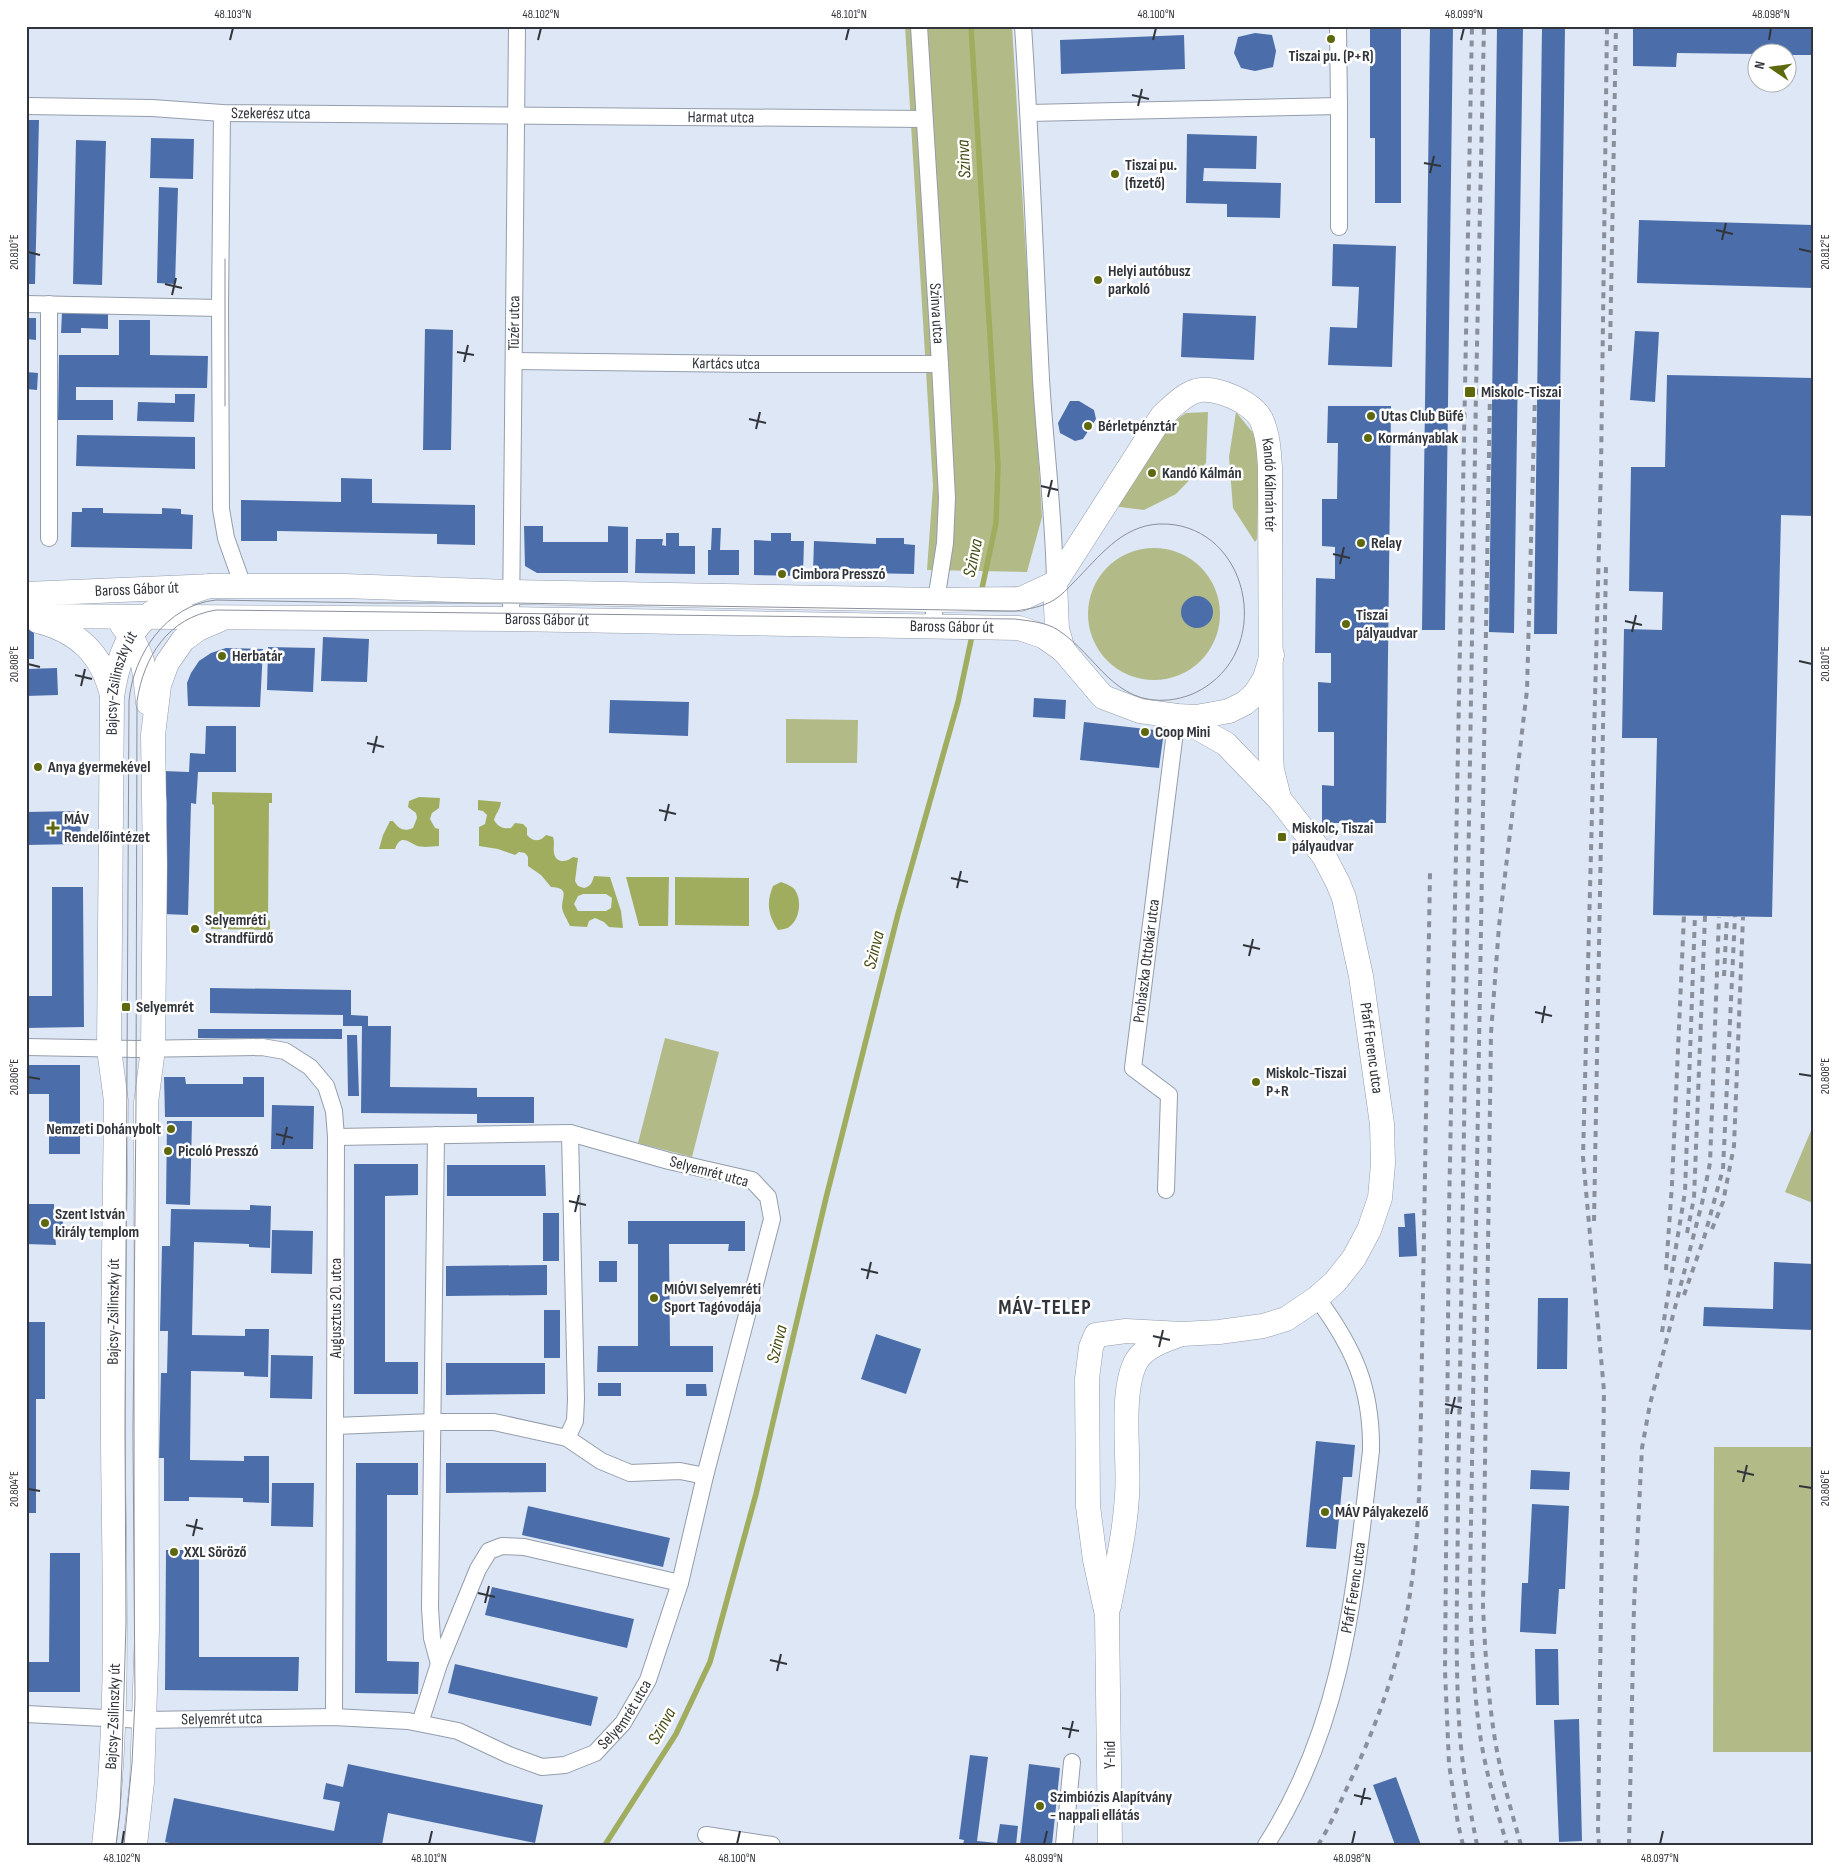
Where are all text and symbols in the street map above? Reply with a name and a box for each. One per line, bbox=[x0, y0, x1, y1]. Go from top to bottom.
text: 48.103°N bbox=[215, 7, 251, 22]
text: 48.102°N bbox=[523, 7, 559, 22]
text: 48.101°N bbox=[831, 7, 867, 22]
text: 48.100°N bbox=[1137, 7, 1175, 22]
text: 48.099°N bbox=[1445, 7, 1483, 22]
text: 48.098°N bbox=[1752, 7, 1790, 22]
marker: Tiszai pu. (P+R) bbox=[1325, 33, 1337, 45]
north arrow bbox=[1746, 42, 1796, 92]
place label: Tiszai pu. (P+R) bbox=[1288, 47, 1374, 66]
text: N bbox=[1751, 60, 1769, 71]
street label: Szekerész utca bbox=[231, 104, 311, 123]
street label: Harmat utca bbox=[687, 107, 754, 127]
water label: Szinva bbox=[952, 139, 975, 179]
place label: Tiszai pu. (fizető) bbox=[1125, 156, 1177, 193]
marker: Tiszai pu. (fizető) bbox=[1109, 168, 1121, 180]
text: 20.810°E bbox=[7, 234, 22, 270]
text: 20.812°E bbox=[1818, 234, 1833, 270]
place label: Helyi autóbusz parkoló bbox=[1108, 262, 1191, 299]
marker: Helyi autóbusz parkoló bbox=[1092, 274, 1104, 286]
street label: Szinva utca bbox=[925, 282, 948, 344]
street label: Tüzér utca bbox=[504, 295, 524, 351]
street label: Kartács utca bbox=[692, 354, 760, 374]
place label: Miskolc-Tiszai bbox=[1481, 383, 1561, 402]
marker: Miskolc-Tiszai bbox=[1463, 385, 1477, 399]
place label: Utas Club Büfé bbox=[1381, 407, 1464, 426]
marker: Utas Club Büfé bbox=[1365, 410, 1377, 422]
place label: Bérletpénztár bbox=[1098, 417, 1177, 436]
marker: Bérletpénztár bbox=[1082, 420, 1094, 432]
place label: Kormányablak bbox=[1378, 429, 1458, 448]
marker: Kormányablak bbox=[1362, 432, 1374, 444]
street label: Kandó Kálmán tér bbox=[1258, 436, 1280, 532]
place label: Kandó Kálmán bbox=[1162, 464, 1242, 483]
marker: Kandó Kálmán bbox=[1146, 467, 1158, 479]
place label: Relay bbox=[1371, 534, 1402, 553]
water label: Szinva bbox=[959, 536, 987, 579]
marker: Relay bbox=[1355, 537, 1367, 549]
place label: Cimbora Presszó bbox=[792, 565, 885, 584]
marker: Cimbora Presszó bbox=[776, 568, 788, 580]
street label: Baross Gábor út bbox=[94, 578, 180, 601]
place label: Tiszai pályaudvar bbox=[1356, 606, 1418, 643]
street label: Baross Gábor út bbox=[505, 609, 589, 630]
street label: Baross Gábor út bbox=[910, 617, 994, 637]
marker: Tiszai pályaudvar bbox=[1340, 618, 1352, 630]
street label: Bajcsy-Zsilinszky út bbox=[102, 627, 141, 735]
text: 20.808°E bbox=[7, 646, 22, 682]
text: 20.810°E bbox=[1818, 646, 1833, 682]
place label: Herbatár bbox=[232, 647, 283, 666]
marker: Herbatár bbox=[216, 650, 228, 662]
place label: Coop Mini bbox=[1155, 723, 1210, 742]
marker: Coop Mini bbox=[1139, 726, 1151, 738]
place label: Anya gyermekével bbox=[47, 758, 150, 777]
marker: Anya gyermekével bbox=[32, 761, 44, 773]
place label: MÁV Rendelőintézet bbox=[64, 810, 150, 847]
place label: Miskolc, Tiszai pályaudvar bbox=[1292, 819, 1373, 856]
marker: MÁV Rendelőintézet bbox=[46, 821, 60, 835]
marker: Miskolc, Tiszai pályaudvar bbox=[1276, 831, 1288, 843]
street label: Prohászka Ottokár utca bbox=[1129, 898, 1164, 1024]
place label: Selyemréti Strandfürdő bbox=[205, 911, 274, 948]
marker: Selyemréti Strandfürdő bbox=[189, 923, 201, 935]
water label: Szinva bbox=[859, 928, 889, 971]
place label: Selyemrét bbox=[136, 998, 194, 1017]
marker: Selyemrét bbox=[120, 1001, 132, 1013]
street label: Pfaff Ferenc utca bbox=[1355, 1001, 1387, 1095]
text: 20.808°E bbox=[1818, 1058, 1833, 1094]
text: 20.806°E bbox=[7, 1059, 22, 1095]
place label: Miskolc-Tiszai P+R bbox=[1266, 1064, 1346, 1101]
marker: Miskolc-Tiszai P+R bbox=[1250, 1076, 1262, 1088]
place label: Nemzeti Dohánybolt bbox=[46, 1120, 161, 1139]
marker: Nemzeti Dohánybolt bbox=[165, 1123, 177, 1135]
place label: Picoló Presszó bbox=[178, 1142, 259, 1161]
marker: Picoló Presszó bbox=[162, 1145, 174, 1157]
street label: Selyemrét utca bbox=[667, 1152, 751, 1192]
place label: Szent István király templom bbox=[55, 1205, 139, 1242]
marker: Szent István király templom bbox=[39, 1217, 51, 1229]
street label: Bajcsy-Zsilinszky út bbox=[103, 1258, 123, 1365]
street label: Augusztus 20. utca bbox=[327, 1258, 346, 1359]
place label: MIÓVI Selyemréti Sport Tagóvodája bbox=[664, 1280, 761, 1317]
marker: MIÓVI Selyemréti Sport Tagóvodája bbox=[648, 1292, 660, 1304]
district label: MÁV-TELEP bbox=[998, 1295, 1092, 1320]
water label: Szinva bbox=[762, 1322, 792, 1365]
text: 20.806°E bbox=[1818, 1470, 1833, 1506]
text: 20.804°E bbox=[7, 1471, 22, 1507]
place label: MÁV Pályakezelő bbox=[1335, 1503, 1429, 1522]
marker: MÁV Pályakezelő bbox=[1319, 1506, 1331, 1518]
street label: Pfaff Ferenc utca bbox=[1337, 1541, 1370, 1635]
place label: XXL Söröző bbox=[183, 1543, 247, 1562]
marker: XXL Söröző bbox=[168, 1546, 180, 1558]
street label: Bajcsy-Zsilinszky út bbox=[101, 1663, 124, 1770]
street label: Selyemrét utca bbox=[594, 1676, 656, 1753]
water label: Szinva bbox=[643, 1703, 681, 1748]
street label: Selyemrét utca bbox=[181, 1709, 263, 1729]
street label: Y-híd bbox=[1101, 1741, 1120, 1769]
place label: Szimbiózis Alapítvány - nappali ellátás bbox=[1050, 1788, 1172, 1825]
marker: Szimbiózis Alapítvány - nappali ellátás bbox=[1034, 1800, 1046, 1812]
text: 48.102°N bbox=[104, 1851, 140, 1866]
text: 48.101°N bbox=[411, 1851, 447, 1866]
text: 48.100°N bbox=[718, 1851, 756, 1866]
text: 48.099°N bbox=[1025, 1851, 1063, 1866]
text: 48.098°N bbox=[1333, 1851, 1371, 1866]
text: 48.097°N bbox=[1641, 1851, 1679, 1866]

